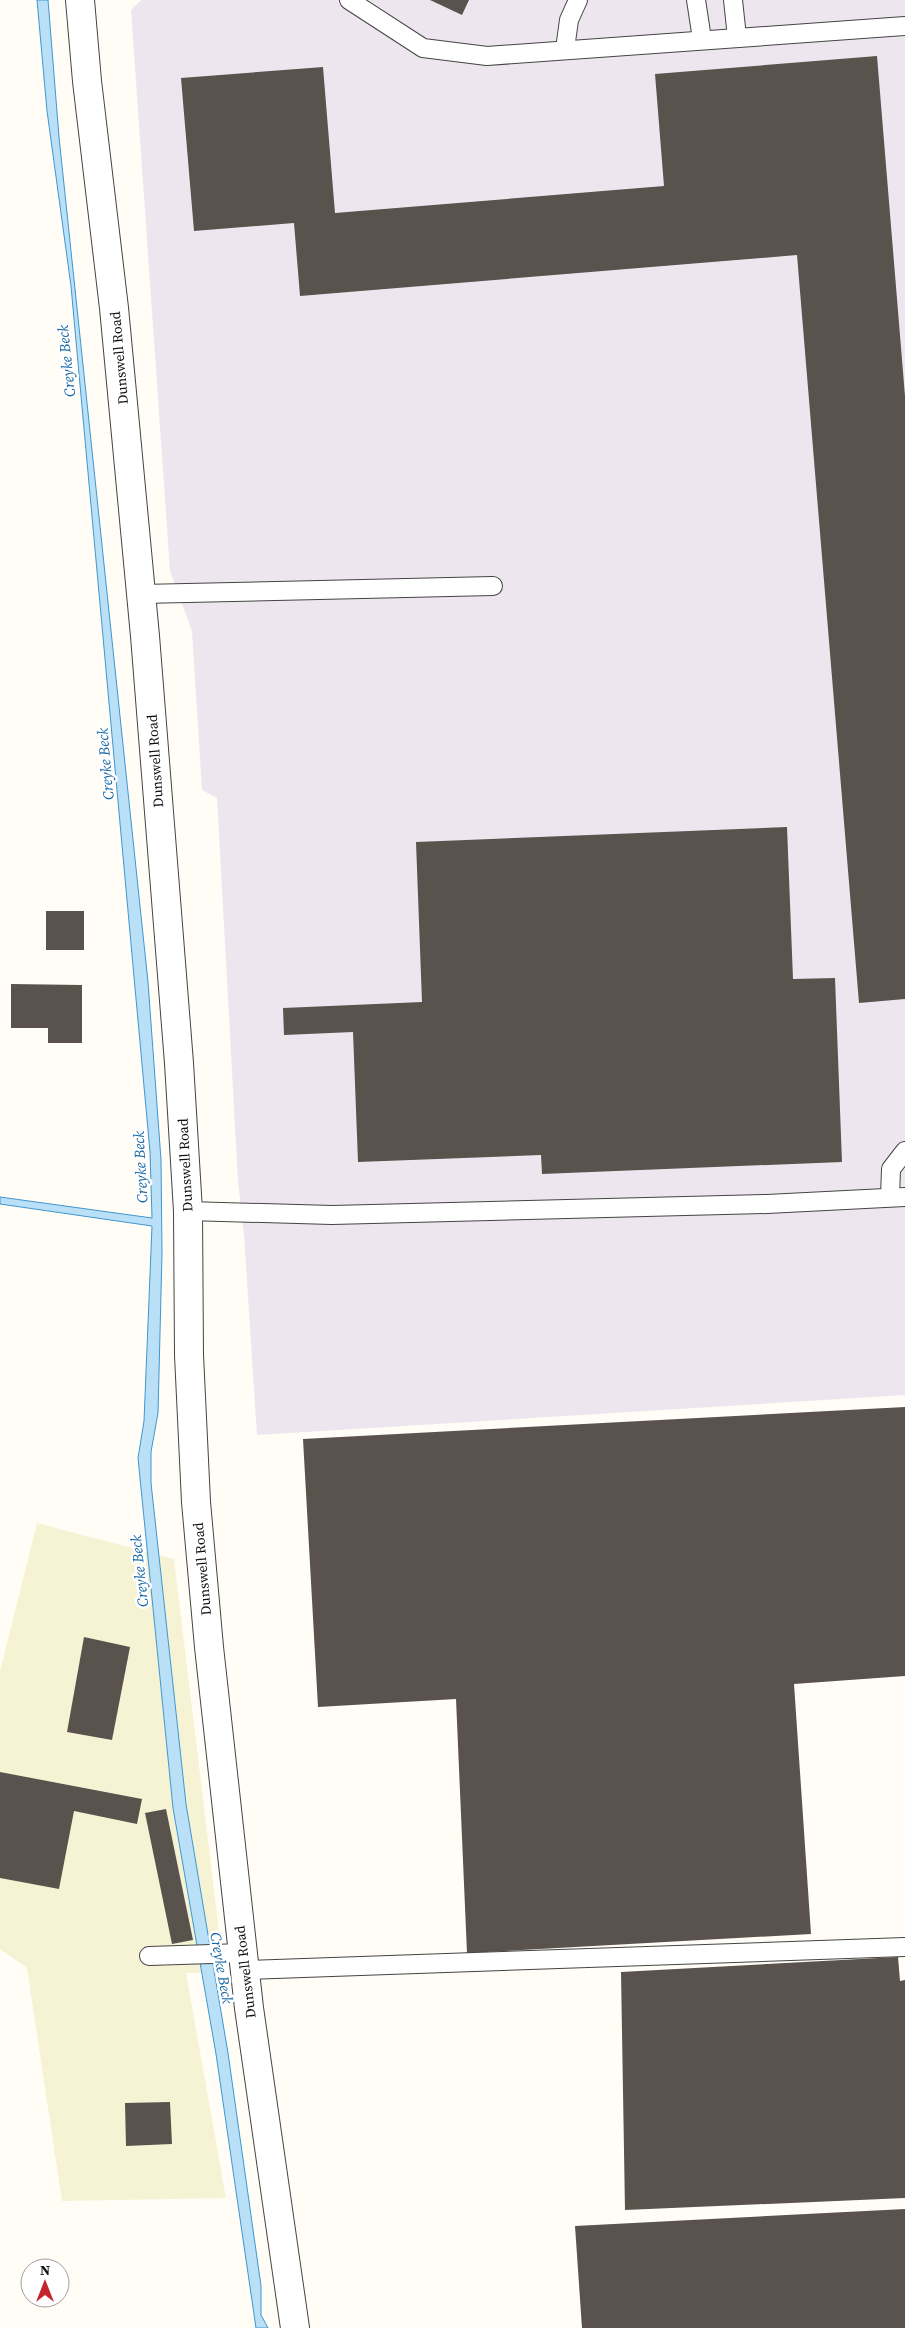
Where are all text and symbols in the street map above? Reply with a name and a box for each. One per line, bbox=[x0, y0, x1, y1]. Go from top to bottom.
street label: Dunswell Road bbox=[105, 311, 133, 405]
water label: Creyke Beck bbox=[52, 323, 80, 398]
street label: Dunswell Road bbox=[142, 714, 168, 808]
water label: Creyke Beck bbox=[91, 726, 119, 801]
street label: Dunswell Road bbox=[173, 1118, 197, 1212]
water label: Creyke Beck bbox=[128, 1129, 152, 1204]
street label: Dunswell Road bbox=[188, 1522, 216, 1616]
water label: Creyke Beck bbox=[125, 1533, 153, 1608]
street label: Dunswell Road bbox=[229, 1924, 261, 2020]
water label: Creyke Beck bbox=[205, 1931, 239, 2006]
north arrow bbox=[20, 2258, 70, 2308]
text: N bbox=[40, 2260, 50, 2280]

